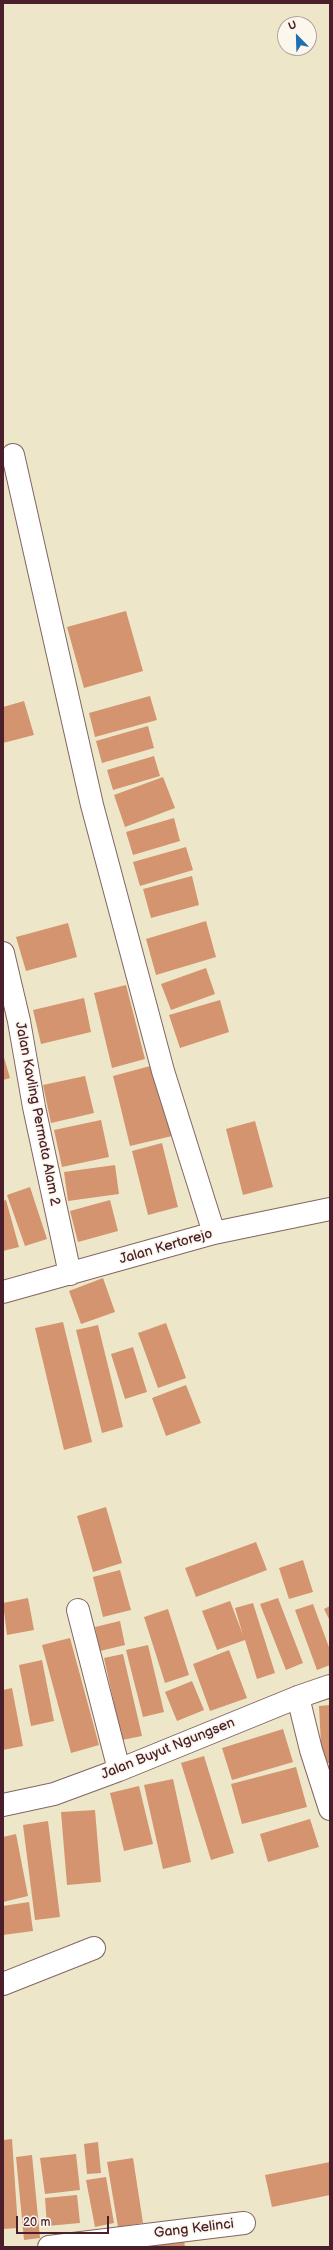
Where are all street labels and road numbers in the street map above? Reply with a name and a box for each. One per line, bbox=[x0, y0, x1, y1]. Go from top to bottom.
street label: Jalan Kavling Permata Alam 2 bbox=[11, 1021, 63, 1207]
street label: Jalan Kertorejo bbox=[117, 1226, 215, 1268]
street label: Jalan Buyut Ngungsen bbox=[99, 1714, 237, 1784]
street label: Gang Kelinci bbox=[153, 2216, 235, 2242]

